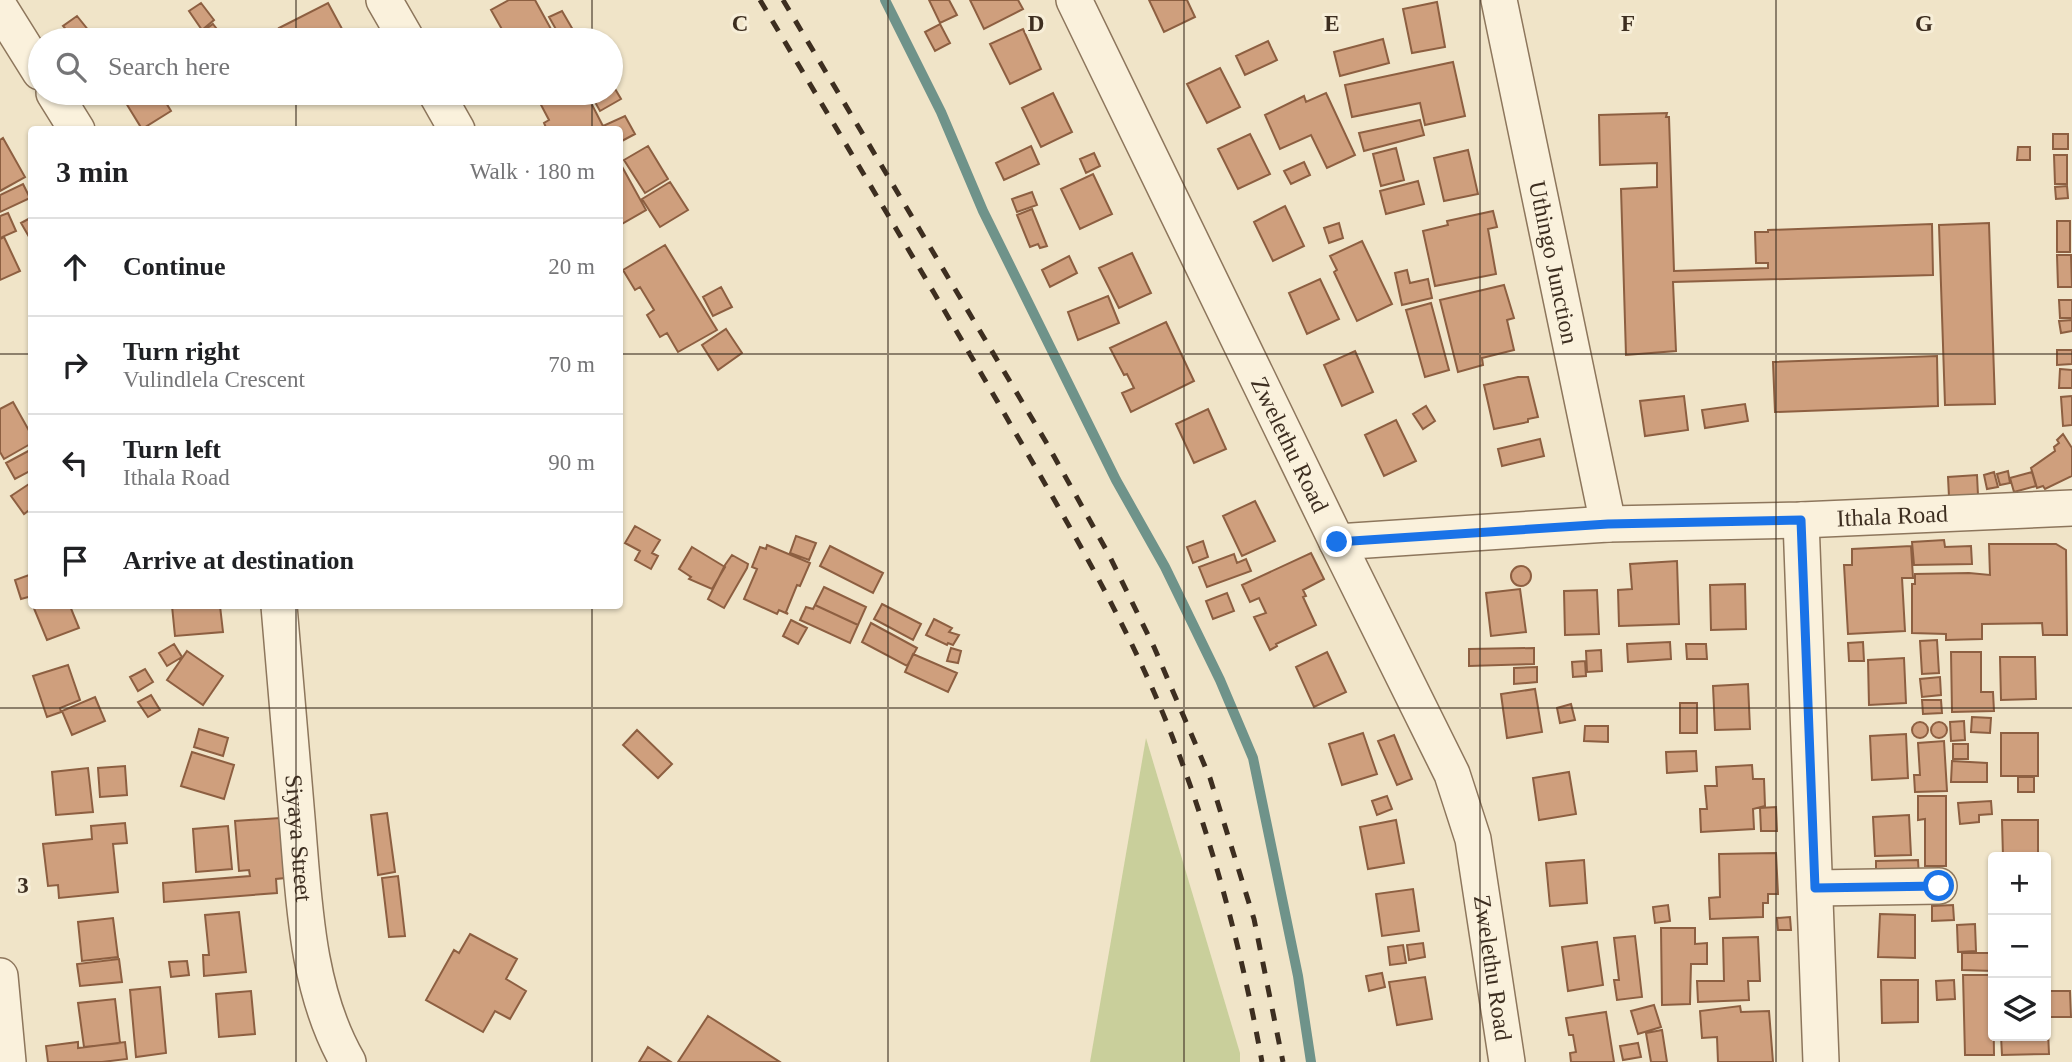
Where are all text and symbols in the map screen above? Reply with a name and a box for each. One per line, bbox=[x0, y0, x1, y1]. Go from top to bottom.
text: C bbox=[732, 11, 748, 36]
text: D bbox=[1028, 11, 1044, 36]
text: E bbox=[1324, 11, 1340, 36]
text: F bbox=[1621, 11, 1635, 36]
text: G bbox=[1915, 11, 1933, 36]
search box bbox=[28, 28, 623, 105]
icon: search bbox=[52, 48, 90, 86]
text: Search here bbox=[108, 52, 230, 81]
text: 3 min bbox=[56, 155, 129, 188]
text: Walk · 180 m bbox=[470, 159, 595, 184]
street label: Uthingo Junction bbox=[1524, 178, 1583, 346]
icon: ahead bbox=[56, 248, 94, 286]
text: Continue bbox=[123, 252, 226, 281]
text: 20 m bbox=[548, 254, 595, 279]
text: Turn right bbox=[123, 337, 240, 366]
icon: right bbox=[56, 346, 94, 384]
text: 70 m bbox=[548, 352, 595, 377]
text: Vulindlela Crescent bbox=[123, 367, 305, 392]
street label: Zwelethu Road bbox=[1246, 372, 1334, 516]
text: Turn left bbox=[123, 435, 221, 464]
icon: left bbox=[56, 444, 94, 482]
text: 90 m bbox=[548, 450, 595, 475]
text: Ithala Road bbox=[123, 465, 230, 490]
street label: Ithala Road bbox=[1836, 501, 1948, 531]
route end bbox=[1321, 526, 1352, 557]
icon: arrive bbox=[56, 542, 94, 580]
text: Arrive at destination bbox=[123, 546, 354, 575]
street label: Siyaya Street bbox=[280, 774, 317, 903]
map controls bbox=[1988, 852, 2051, 1041]
button: + bbox=[1988, 852, 2051, 915]
route start bbox=[1923, 870, 1954, 901]
text: 3 bbox=[17, 873, 29, 898]
street label: Zwelethu Road bbox=[1469, 893, 1517, 1043]
button: − bbox=[1988, 915, 2051, 978]
button: layers bbox=[1988, 978, 2051, 1041]

